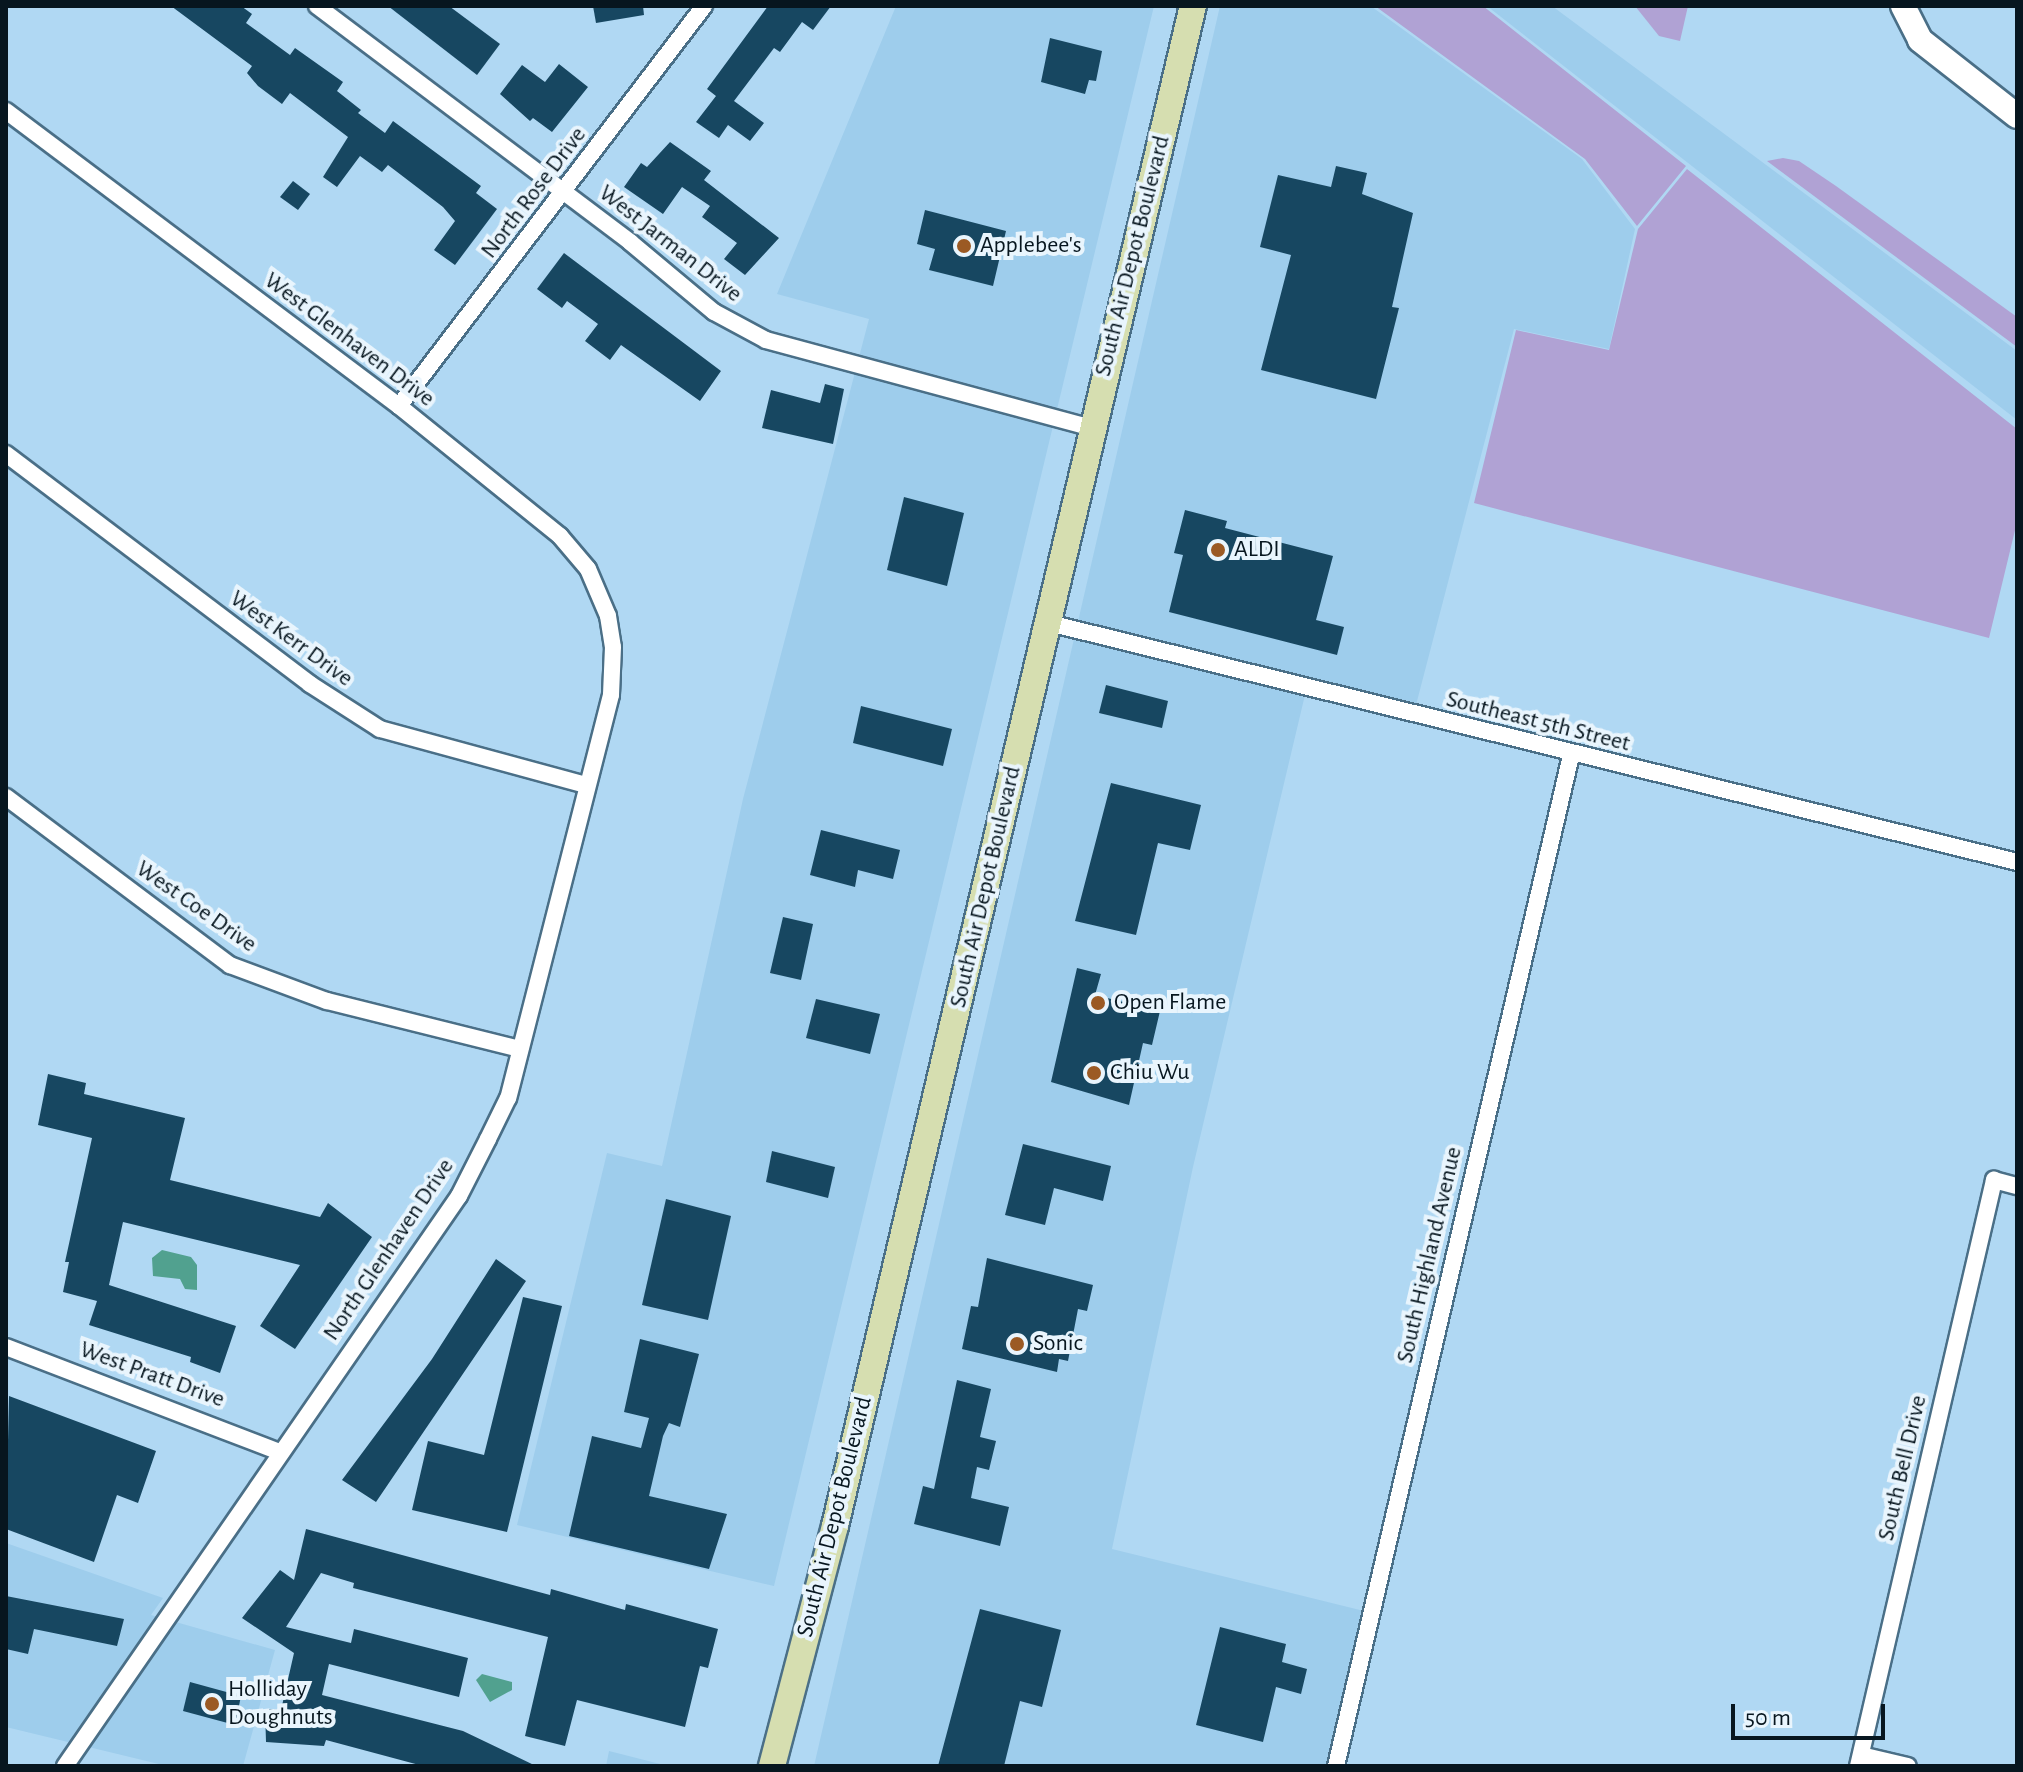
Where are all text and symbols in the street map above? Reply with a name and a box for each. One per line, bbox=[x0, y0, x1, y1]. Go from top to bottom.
street label: North Rose Drive bbox=[475, 121, 593, 265]
street label: South Air Depot Boulevard bbox=[1089, 133, 1177, 379]
street label: West Jarman Drive bbox=[593, 179, 747, 309]
place label: Applebee's bbox=[980, 232, 1082, 260]
marker: Applebee's bbox=[955, 237, 973, 255]
street label: West Glenhaven Drive bbox=[258, 267, 440, 413]
place label: ALDI bbox=[1234, 536, 1280, 564]
marker: ALDI bbox=[1209, 541, 1227, 559]
street label: West Kerr Drive bbox=[224, 585, 358, 693]
street label: Southeast 5th Street bbox=[1443, 685, 1633, 759]
street label: South Air Depot Boulevard bbox=[944, 763, 1028, 1011]
street label: West Coe Drive bbox=[130, 855, 262, 959]
place label: Open Flame bbox=[1114, 989, 1226, 1017]
marker: Open Flame bbox=[1089, 994, 1107, 1012]
place label: Chiu Wu bbox=[1110, 1059, 1189, 1087]
marker: Chiu Wu bbox=[1085, 1064, 1103, 1082]
street label: South Highland Avenue bbox=[1391, 1144, 1469, 1366]
street label: North Glenhaven Drive bbox=[317, 1154, 461, 1346]
place label: Sonic bbox=[1033, 1330, 1083, 1358]
street label: West Pratt Drive bbox=[76, 1335, 228, 1415]
marker: Sonic bbox=[1008, 1335, 1026, 1353]
street label: South Bell Drive bbox=[1872, 1392, 1934, 1544]
street label: South Air Depot Boulevard bbox=[791, 1394, 879, 1640]
place label: Holliday Doughnuts bbox=[228, 1676, 333, 1732]
scale bar bbox=[1735, 1688, 1889, 1738]
marker: Holliday Doughnuts bbox=[203, 1695, 221, 1713]
text: 50 m bbox=[1745, 1706, 1791, 1730]

